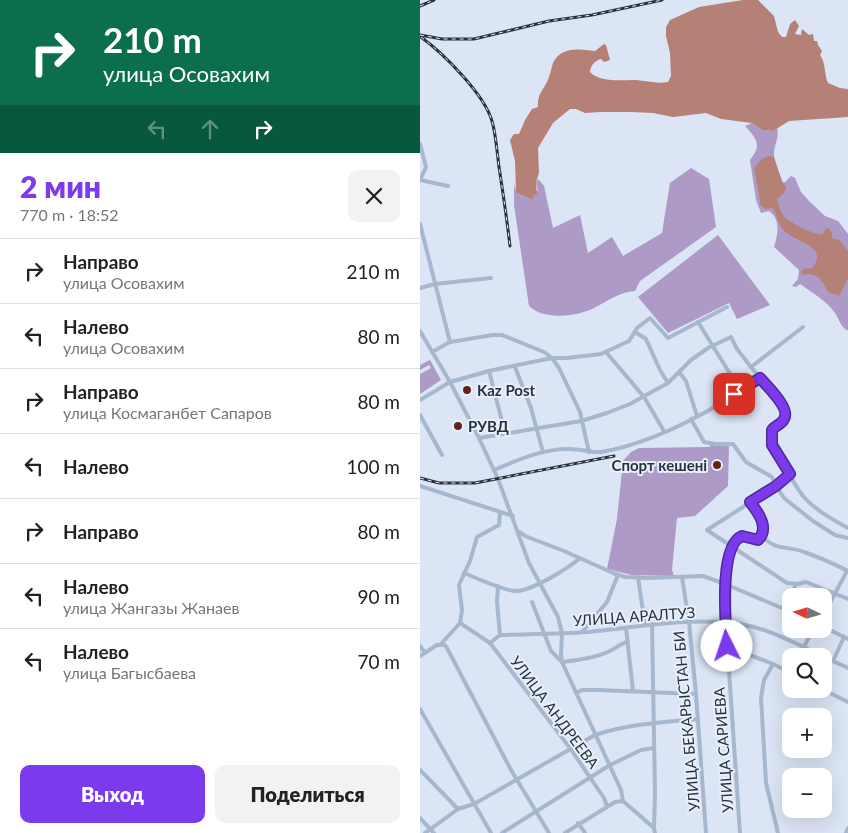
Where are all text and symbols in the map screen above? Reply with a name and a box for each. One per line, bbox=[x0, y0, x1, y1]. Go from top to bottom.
text: 210 m bbox=[103, 18, 202, 60]
icon: right bbox=[20, 20, 85, 85]
text: улица Осовахим bbox=[103, 60, 270, 87]
icon: left bbox=[143, 115, 171, 143]
icon: ahead bbox=[196, 115, 224, 143]
icon: right bbox=[249, 115, 277, 143]
text: 2 мин bbox=[20, 168, 101, 204]
button: close bbox=[348, 170, 400, 222]
text: 770 m · 18:52 bbox=[20, 205, 119, 224]
text: Направо bbox=[63, 250, 139, 273]
icon: right bbox=[20, 257, 48, 285]
text: 210 m bbox=[346, 260, 400, 283]
text: улица Осовахим bbox=[63, 273, 184, 292]
text: Налево bbox=[63, 315, 129, 338]
icon: left bbox=[20, 322, 48, 350]
text: 80 m bbox=[357, 325, 400, 348]
text: улица Осовахим bbox=[63, 338, 184, 357]
pin bbox=[713, 373, 755, 415]
text: Направо bbox=[63, 380, 139, 403]
icon: arrive bbox=[720, 380, 748, 408]
place label: Kaz Post bbox=[477, 381, 536, 399]
marker: Kaz Post bbox=[461, 384, 473, 396]
icon: right bbox=[20, 387, 48, 415]
text: 80 m bbox=[357, 390, 400, 413]
text: улица Космаганбет Сапаров bbox=[63, 403, 272, 422]
place label: РУВД bbox=[468, 417, 509, 435]
marker: РУВД bbox=[452, 420, 464, 432]
icon: left bbox=[20, 452, 48, 480]
text: Налево bbox=[63, 455, 129, 478]
text: 100 m bbox=[346, 455, 400, 478]
place label: Спорт кешені bbox=[612, 456, 707, 474]
marker: Спорт кешені bbox=[711, 459, 723, 471]
icon: right bbox=[20, 517, 48, 545]
text: Направо bbox=[63, 520, 139, 543]
text: 80 m bbox=[357, 520, 400, 543]
text: Налево bbox=[63, 575, 129, 598]
icon: left bbox=[20, 582, 48, 610]
text: 90 m bbox=[357, 585, 400, 608]
north arrow bbox=[782, 588, 832, 638]
map controls bbox=[782, 588, 832, 818]
text: улица Жангазы Жанаев bbox=[63, 598, 239, 617]
street label: УЛИЦА АРАЛТУЗ bbox=[572, 603, 696, 629]
position arrow bbox=[700, 619, 752, 671]
street label: УЛИЦА БЕКАРЫСТАН БИ bbox=[669, 630, 703, 812]
text: Налево bbox=[63, 640, 129, 663]
icon: left bbox=[20, 647, 48, 675]
button: search bbox=[782, 648, 832, 698]
text: 70 m bbox=[357, 650, 400, 673]
street label: УЛИЦА АНДРЕЕВА bbox=[507, 652, 604, 772]
text: улица Багысбаева bbox=[63, 663, 196, 682]
street label: УЛИЦА САРИЕВА bbox=[710, 686, 736, 813]
button: + bbox=[782, 708, 832, 758]
button: Выход bbox=[20, 765, 205, 823]
button: Поделиться bbox=[215, 765, 400, 823]
button: − bbox=[782, 768, 832, 818]

